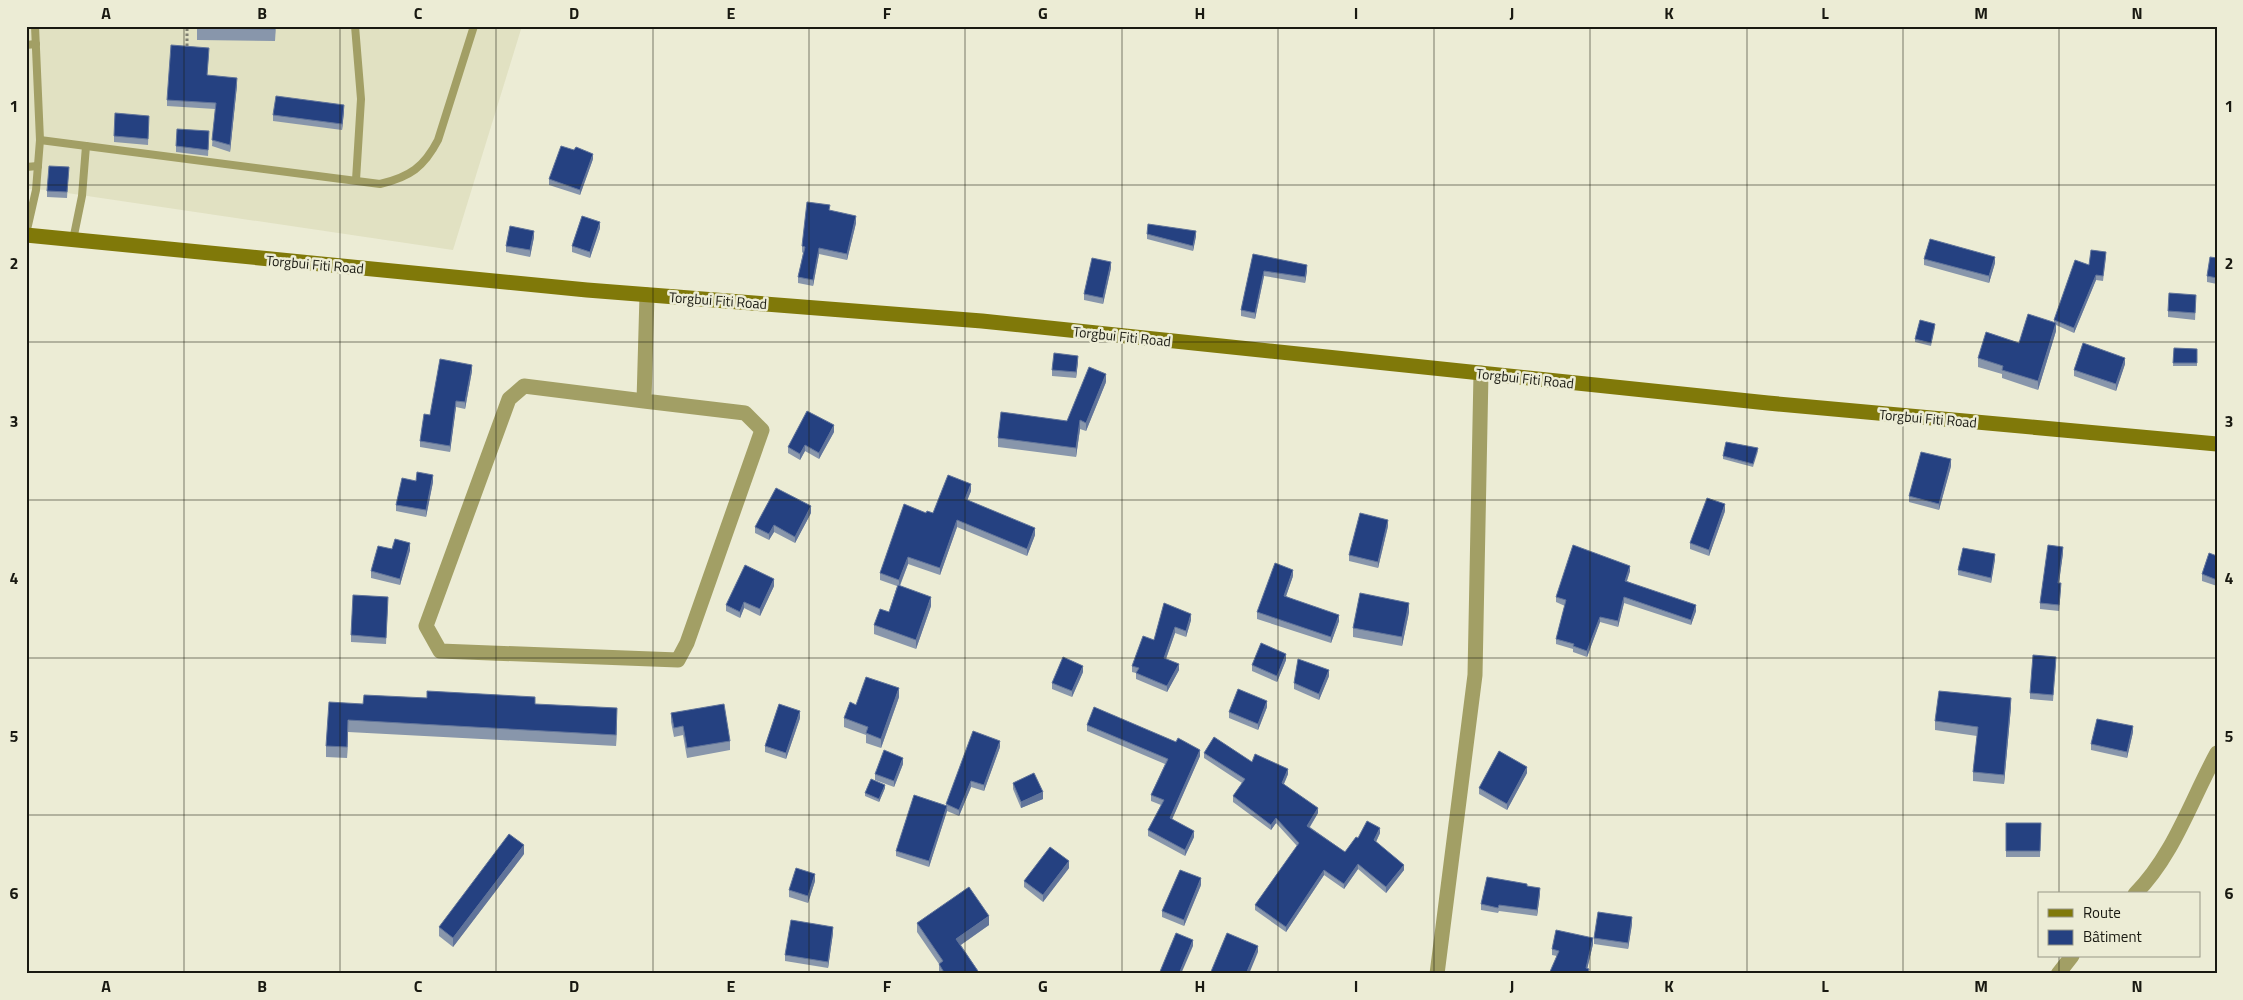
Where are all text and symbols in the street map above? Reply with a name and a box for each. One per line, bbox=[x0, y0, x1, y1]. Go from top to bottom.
text: A bbox=[101, 1, 111, 25]
text: B bbox=[257, 1, 267, 25]
text: C bbox=[414, 1, 423, 25]
text: D bbox=[569, 1, 579, 25]
text: E bbox=[727, 1, 736, 25]
text: F bbox=[883, 1, 892, 25]
text: G bbox=[1038, 1, 1048, 25]
text: H bbox=[1195, 1, 1205, 25]
text: I bbox=[1354, 1, 1358, 25]
text: J bbox=[1510, 1, 1514, 25]
text: K bbox=[1664, 1, 1674, 25]
text: L bbox=[1821, 1, 1829, 25]
text: M bbox=[1974, 1, 1988, 25]
text: N bbox=[2131, 1, 2143, 25]
text: 1 bbox=[10, 94, 18, 118]
text: 1 bbox=[2225, 94, 2233, 118]
street label: Torgbui Fiti Road bbox=[265, 249, 365, 279]
text: 2 bbox=[10, 251, 18, 275]
text: 2 bbox=[2225, 251, 2233, 275]
street label: Torgbui Fiti Road bbox=[668, 286, 768, 314]
street label: Torgbui Fiti Road bbox=[1072, 320, 1172, 352]
street label: Torgbui Fiti Road bbox=[1475, 362, 1575, 394]
street label: Torgbui Fiti Road bbox=[1878, 403, 1978, 433]
text: 3 bbox=[10, 409, 18, 433]
text: 3 bbox=[2225, 409, 2233, 433]
text: 4 bbox=[10, 566, 19, 590]
text: 4 bbox=[2225, 566, 2234, 590]
text: 5 bbox=[10, 724, 19, 748]
text: 5 bbox=[2225, 724, 2234, 748]
text: 6 bbox=[10, 881, 19, 905]
text: 6 bbox=[2225, 881, 2234, 905]
legend bbox=[2038, 892, 2200, 958]
text: Route bbox=[2083, 901, 2121, 924]
text: Bâtiment bbox=[2083, 925, 2142, 948]
text: A bbox=[101, 974, 111, 998]
text: B bbox=[257, 974, 267, 998]
text: C bbox=[414, 974, 423, 998]
text: D bbox=[569, 974, 579, 998]
text: E bbox=[727, 974, 736, 998]
text: F bbox=[883, 974, 892, 998]
text: G bbox=[1038, 974, 1048, 998]
text: H bbox=[1195, 974, 1205, 998]
text: I bbox=[1354, 974, 1358, 998]
text: J bbox=[1510, 974, 1514, 998]
text: K bbox=[1664, 974, 1674, 998]
text: L bbox=[1821, 974, 1829, 998]
text: M bbox=[1974, 974, 1988, 998]
text: N bbox=[2131, 974, 2143, 998]

